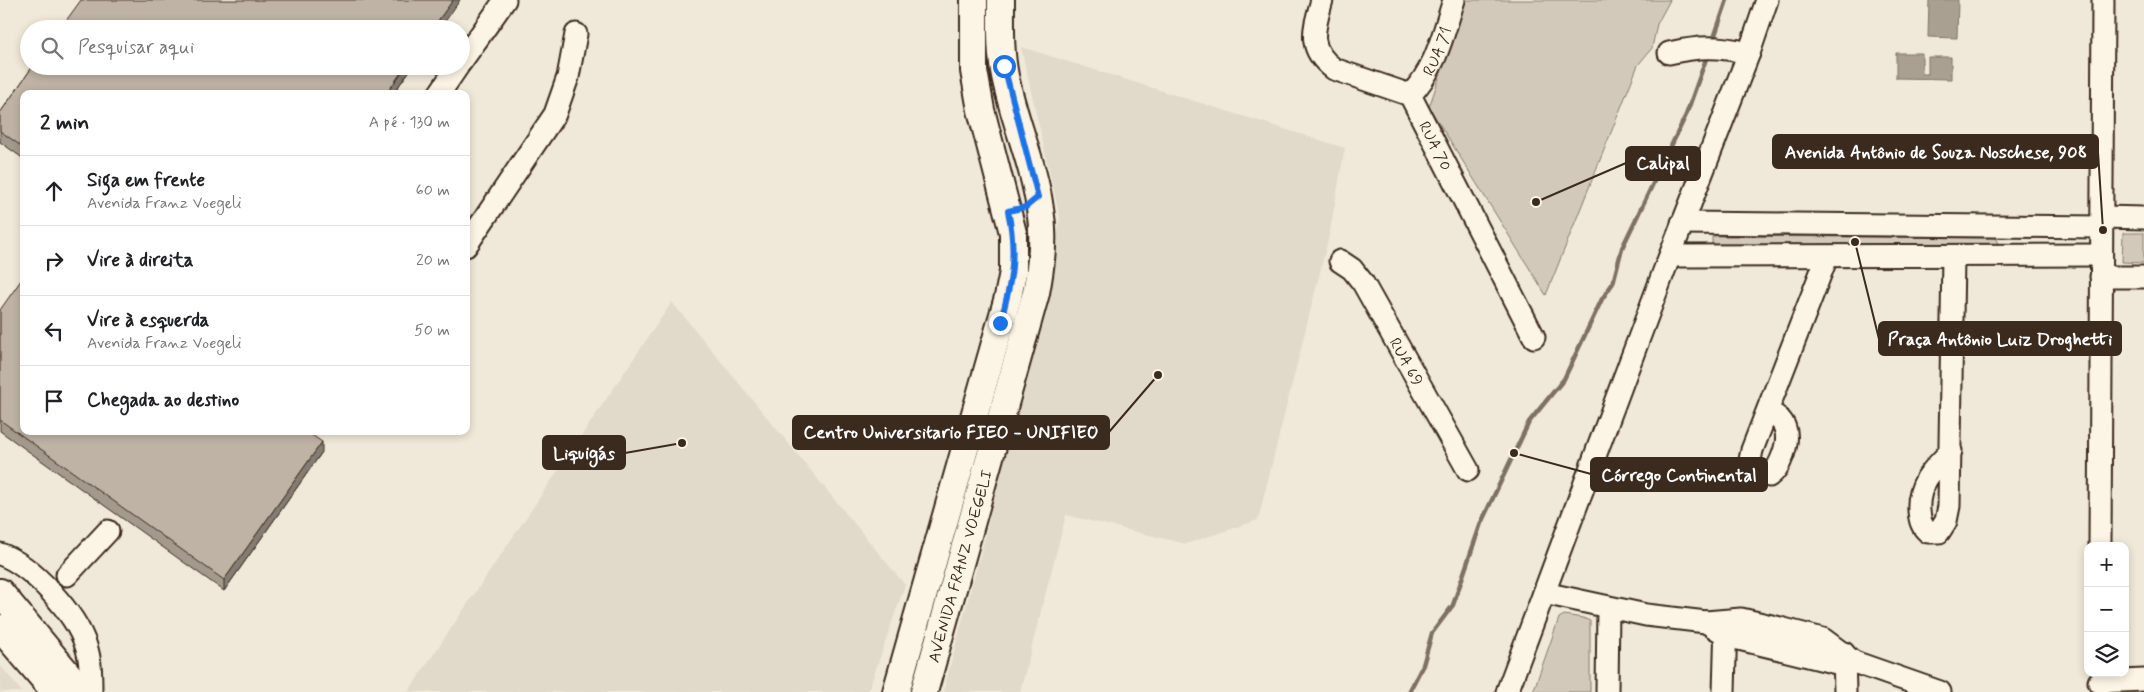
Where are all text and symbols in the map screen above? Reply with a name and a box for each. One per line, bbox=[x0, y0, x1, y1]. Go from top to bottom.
search box bbox=[20, 20, 470, 75]
street label: RUA 71 bbox=[1418, 24, 1457, 80]
icon: search bbox=[38, 34, 66, 62]
text: Pesquisar aqui bbox=[78, 35, 194, 60]
route start bbox=[993, 55, 1016, 78]
text: 2 min bbox=[40, 109, 89, 137]
text: A pé · 130 m bbox=[369, 112, 450, 133]
street label: RUA 70 bbox=[1413, 118, 1456, 175]
callout: Avenida Antônio de Souza Noschese, 908 bbox=[1773, 135, 2098, 168]
text: Avenida Antônio de Souza Noschese, 908 bbox=[1785, 141, 2087, 165]
callout: Calipal bbox=[1626, 147, 1700, 180]
text: Calipal bbox=[1636, 152, 1690, 176]
text: Siga em frente bbox=[87, 168, 205, 193]
icon: ahead bbox=[40, 177, 68, 205]
text: 60 m bbox=[416, 180, 450, 201]
text: Avenida Franz Voegeli bbox=[87, 193, 242, 214]
icon: right bbox=[40, 247, 68, 275]
text: Vire à direita bbox=[87, 248, 193, 273]
text: 20 m bbox=[416, 250, 450, 271]
text: Vire à esquerda bbox=[87, 308, 209, 333]
route end bbox=[989, 312, 1012, 335]
icon: left bbox=[40, 317, 68, 345]
text: 50 m bbox=[414, 320, 450, 341]
callout: Praça Antônio Luiz Droghetti bbox=[1879, 322, 2121, 355]
text: Praça Antônio Luiz Droghetti bbox=[1888, 328, 2112, 352]
text: Avenida Franz Voegeli bbox=[87, 333, 242, 354]
street label: RUA 69 bbox=[1384, 334, 1428, 390]
icon: arrive bbox=[40, 387, 68, 415]
text: Chegada ao destino bbox=[87, 388, 239, 413]
callout: Centro Universitario FIEO - UNIFIEO bbox=[793, 416, 1109, 449]
text: Centro Universitario FIEO - UNIFIEO bbox=[804, 421, 1098, 445]
callout: Liquigás bbox=[543, 436, 625, 469]
text: Liquigás bbox=[553, 442, 615, 468]
callout: Córrego Continental bbox=[1591, 458, 1767, 491]
text: Córrego Continental bbox=[1601, 464, 1757, 490]
street label: AVENIDA FRANZ VOEGELI bbox=[924, 467, 998, 665]
map controls bbox=[2084, 542, 2129, 677]
button: + bbox=[2084, 542, 2129, 587]
button: − bbox=[2084, 587, 2129, 632]
button: layers bbox=[2084, 632, 2129, 677]

